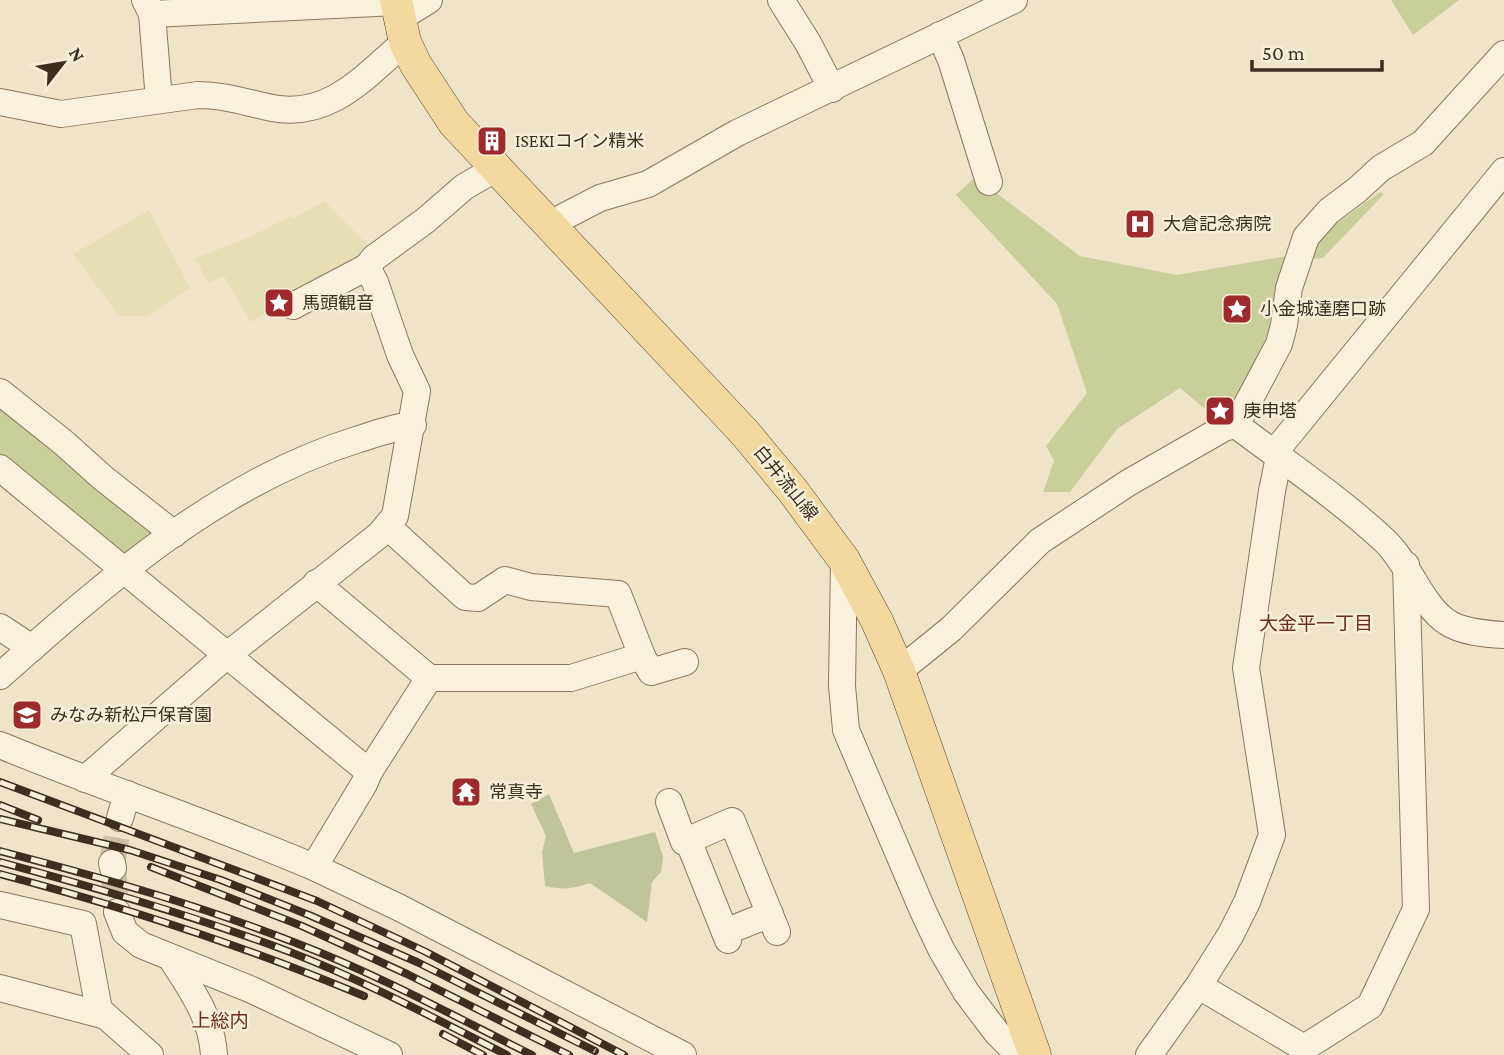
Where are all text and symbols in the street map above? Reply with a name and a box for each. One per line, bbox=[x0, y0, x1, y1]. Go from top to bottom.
north arrow bbox=[28, 28, 98, 98]
scale bar bbox=[1252, 28, 1382, 72]
text: 50 m bbox=[1262, 41, 1305, 65]
text: N bbox=[65, 44, 90, 66]
building icon: ISEKIコイン精米 bbox=[475, 124, 509, 158]
place label: ISEKIコイン精米 bbox=[515, 131, 644, 151]
hospital icon: 大倉記念病院 bbox=[1123, 207, 1157, 241]
place label: 大倉記念病院 bbox=[1163, 214, 1271, 234]
place icon: 馬頭観音 bbox=[262, 286, 296, 320]
place icon: 小金城達磨口跡 bbox=[1220, 292, 1254, 326]
place label: 馬頭観音 bbox=[302, 293, 374, 313]
place label: 小金城達磨口跡 bbox=[1260, 299, 1386, 319]
place icon: 庚申塔 bbox=[1203, 394, 1237, 428]
place label: 庚申塔 bbox=[1243, 401, 1297, 421]
street label: 白井流山線 bbox=[750, 442, 822, 524]
district label: 大金平一丁目 bbox=[1259, 613, 1373, 634]
school or university icon: みなみ新松戸保育園 bbox=[10, 698, 44, 732]
place label: みなみ新松戸保育園 bbox=[50, 705, 212, 725]
temple icon: 常真寺 bbox=[449, 775, 483, 809]
place label: 常真寺 bbox=[489, 782, 543, 802]
district label: 上総内 bbox=[191, 1010, 249, 1031]

